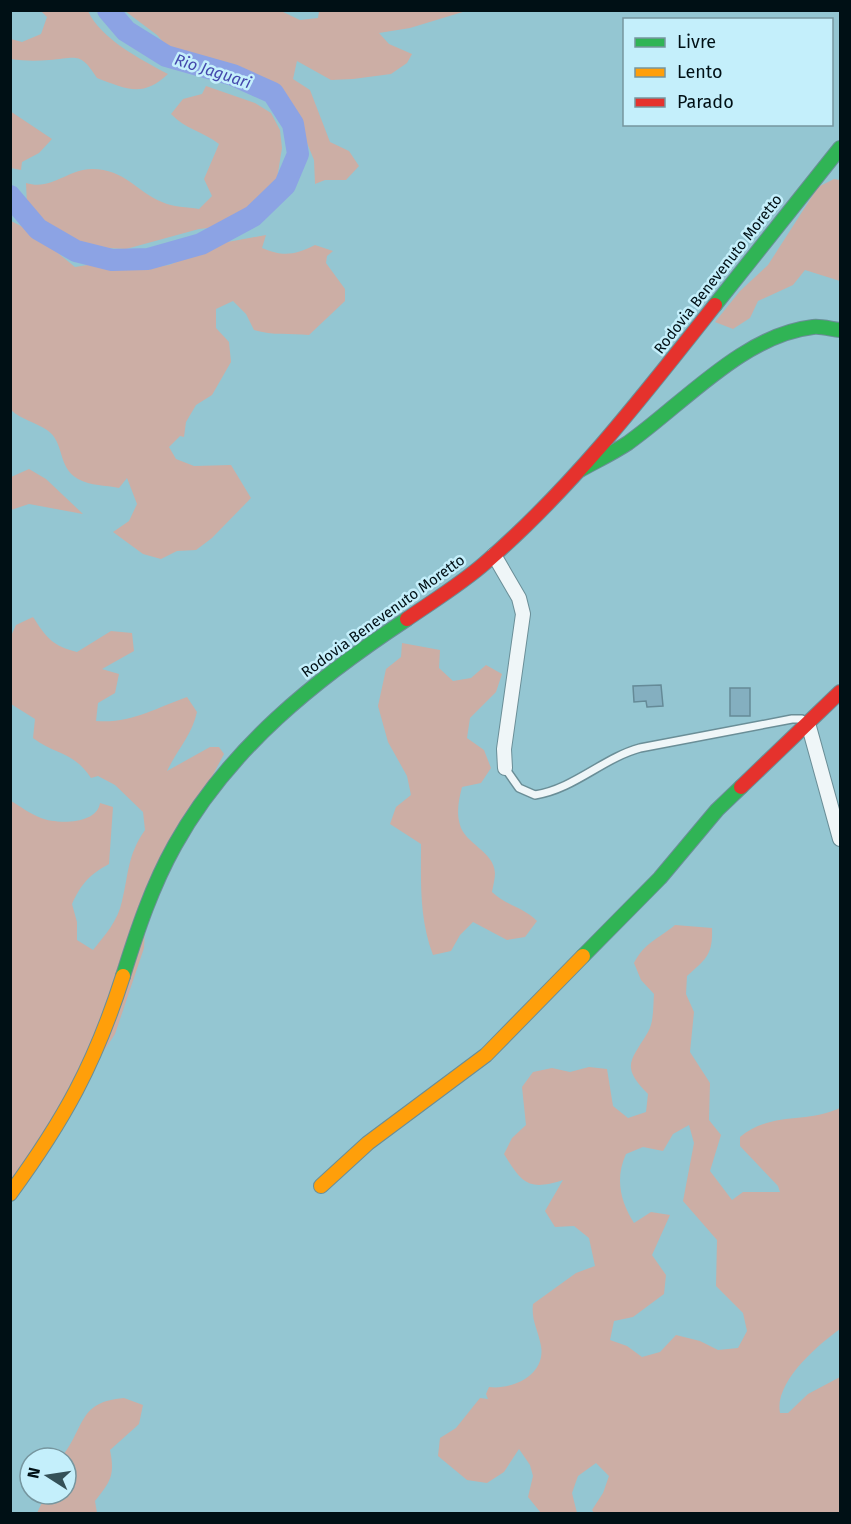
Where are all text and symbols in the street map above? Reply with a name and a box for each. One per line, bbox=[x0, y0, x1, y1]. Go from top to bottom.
legend bbox=[623, 18, 833, 126]
text: Livre bbox=[677, 31, 716, 53]
water label: Rio Jaguari bbox=[172, 50, 254, 92]
text: Lento bbox=[677, 61, 723, 83]
text: Parado bbox=[677, 91, 734, 113]
street label: Rodovia Benevenuto Moretto bbox=[650, 191, 786, 357]
street label: Rodovia Benevenuto Moretto bbox=[298, 551, 468, 681]
north arrow bbox=[18, 1446, 78, 1506]
text: N bbox=[23, 1466, 44, 1480]

